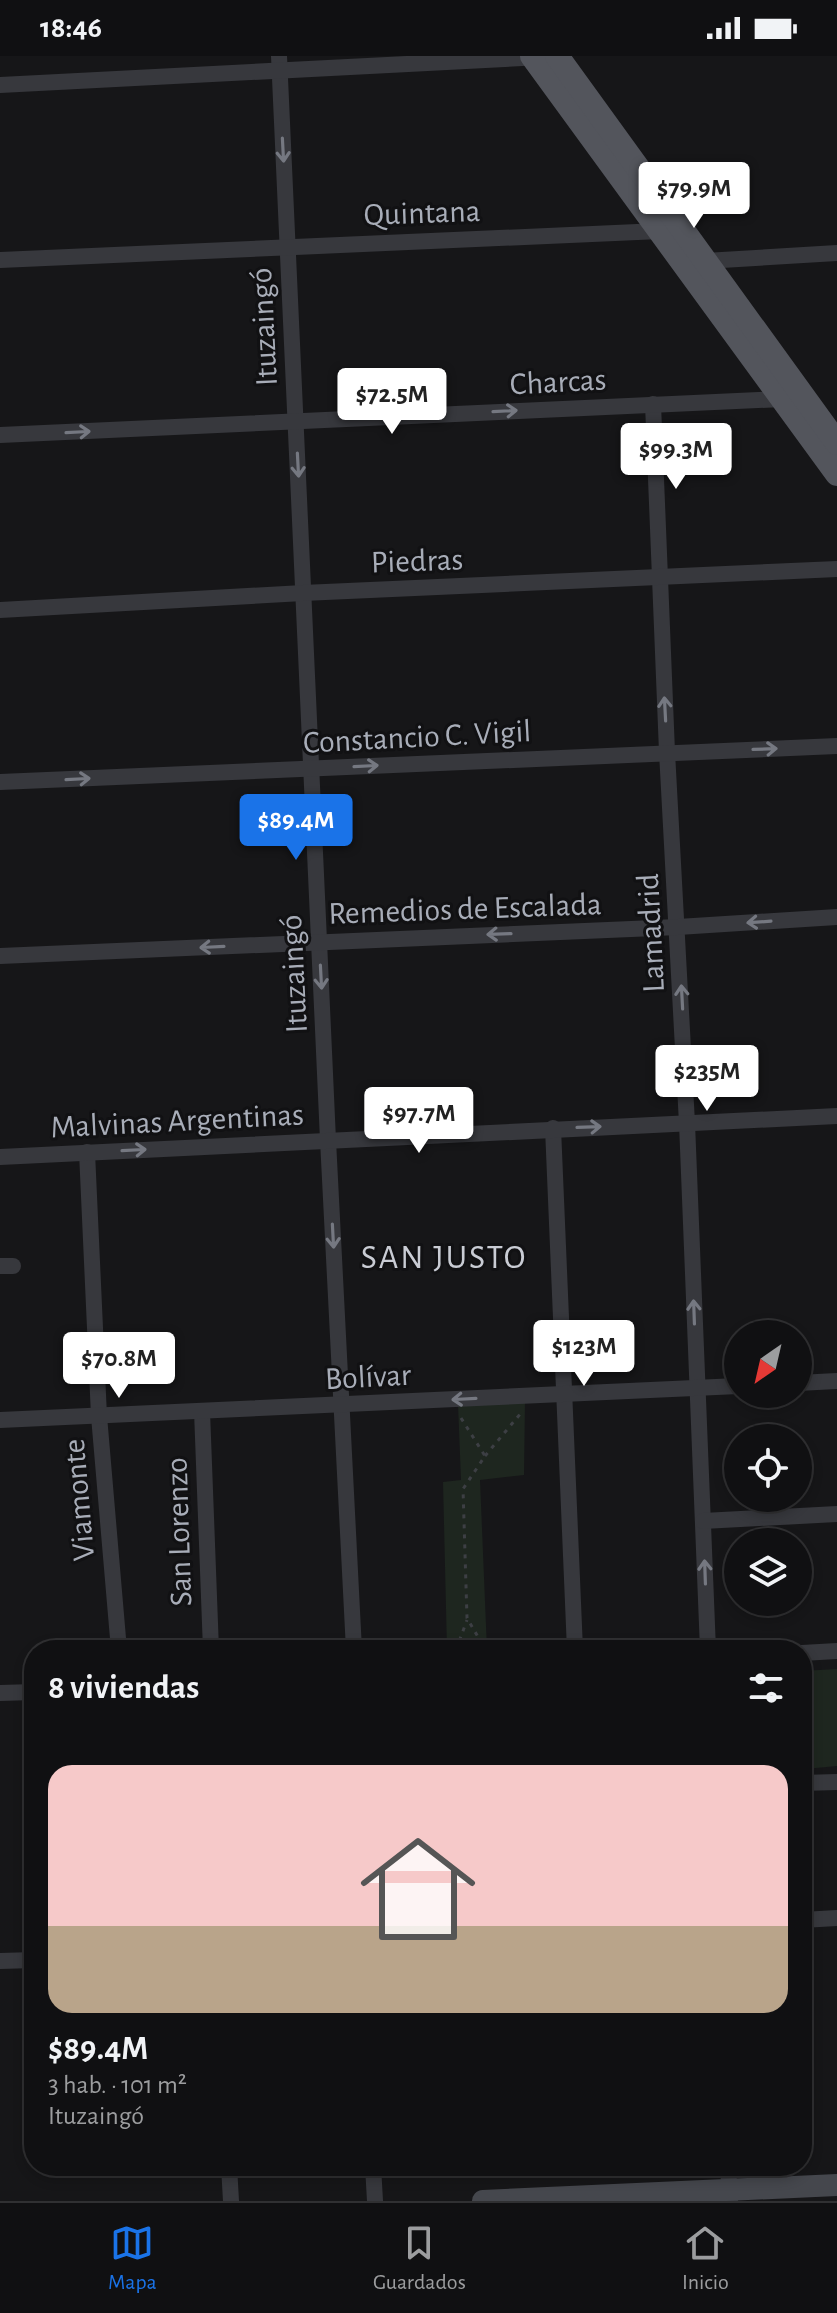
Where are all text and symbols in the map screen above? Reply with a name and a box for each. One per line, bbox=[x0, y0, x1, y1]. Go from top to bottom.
text: 18:46 bbox=[40, 13, 102, 43]
one-way arrow bbox=[276, 136, 291, 163]
pin: $79.9M bbox=[629, 162, 759, 230]
text: $79.9M bbox=[657, 175, 731, 201]
street label: Quintana bbox=[363, 195, 481, 231]
street label: Ituzaingó bbox=[245, 267, 283, 387]
street label: Charcas bbox=[509, 363, 607, 401]
pin: $72.5M bbox=[327, 368, 457, 436]
text: $72.5M bbox=[355, 381, 429, 407]
one-way arrow bbox=[491, 403, 518, 418]
pin: $99.3M bbox=[611, 423, 741, 491]
one-way arrow bbox=[64, 424, 91, 439]
text: $99.3M bbox=[639, 436, 713, 462]
one-way arrow bbox=[290, 451, 305, 478]
street label: Piedras bbox=[370, 543, 464, 579]
one-way arrow bbox=[657, 696, 672, 723]
street label: Constancio C. Vigil bbox=[302, 715, 532, 759]
one-way arrow bbox=[751, 741, 778, 756]
one-way arrow bbox=[352, 758, 379, 773]
one-way arrow bbox=[64, 771, 91, 786]
pin: $89.4M bbox=[231, 794, 361, 862]
text: $89.4M bbox=[258, 807, 334, 833]
street label: Lamadrid bbox=[632, 873, 670, 993]
street label: Remedios de Escalada bbox=[328, 888, 602, 930]
street label: Ituzaingó bbox=[275, 914, 313, 1034]
one-way arrow bbox=[746, 915, 773, 930]
one-way arrow bbox=[486, 927, 513, 942]
one-way arrow bbox=[199, 939, 226, 954]
one-way arrow bbox=[313, 963, 328, 990]
one-way arrow bbox=[674, 984, 689, 1011]
pin: $235M bbox=[651, 1045, 763, 1113]
text: $235M bbox=[673, 1058, 741, 1084]
pin: $97.7M bbox=[354, 1087, 484, 1155]
street label: Malvinas Argentinas bbox=[50, 1098, 305, 1144]
text: $97.7M bbox=[382, 1100, 456, 1126]
one-way arrow bbox=[575, 1119, 602, 1134]
one-way arrow bbox=[120, 1142, 147, 1157]
one-way arrow bbox=[326, 1223, 341, 1249]
district label: SAN JUSTO bbox=[361, 1241, 527, 1275]
one-way arrow bbox=[686, 1299, 701, 1326]
pin: $123M bbox=[528, 1320, 640, 1388]
north arrow bbox=[724, 1320, 812, 1408]
map controls bbox=[724, 1320, 812, 1616]
pin: $70.8M bbox=[54, 1332, 184, 1400]
text: $123M bbox=[551, 1333, 617, 1359]
text: $70.8M bbox=[81, 1345, 157, 1371]
street label: Bolívar bbox=[324, 1359, 412, 1395]
one-way arrow bbox=[451, 1392, 478, 1407]
button: locate bbox=[724, 1424, 812, 1512]
street label: Viamonte bbox=[58, 1438, 100, 1562]
street label: San Lorenzo bbox=[160, 1457, 198, 1607]
button: layers bbox=[724, 1528, 812, 1616]
one-way arrow bbox=[697, 1559, 712, 1586]
icon: filters bbox=[744, 1666, 788, 1710]
text: 8 viviendas bbox=[48, 1671, 199, 1705]
icon: home bbox=[346, 1817, 490, 1961]
text: $89.4M bbox=[48, 2032, 148, 2066]
text: 3 hab. · 101 m² bbox=[48, 2072, 187, 2098]
text: Ituzaingó bbox=[48, 2103, 144, 2129]
tab: Mapa bbox=[108, 2221, 157, 2295]
tab: Guardados bbox=[373, 2221, 466, 2295]
tab: Inicio bbox=[682, 2221, 729, 2295]

